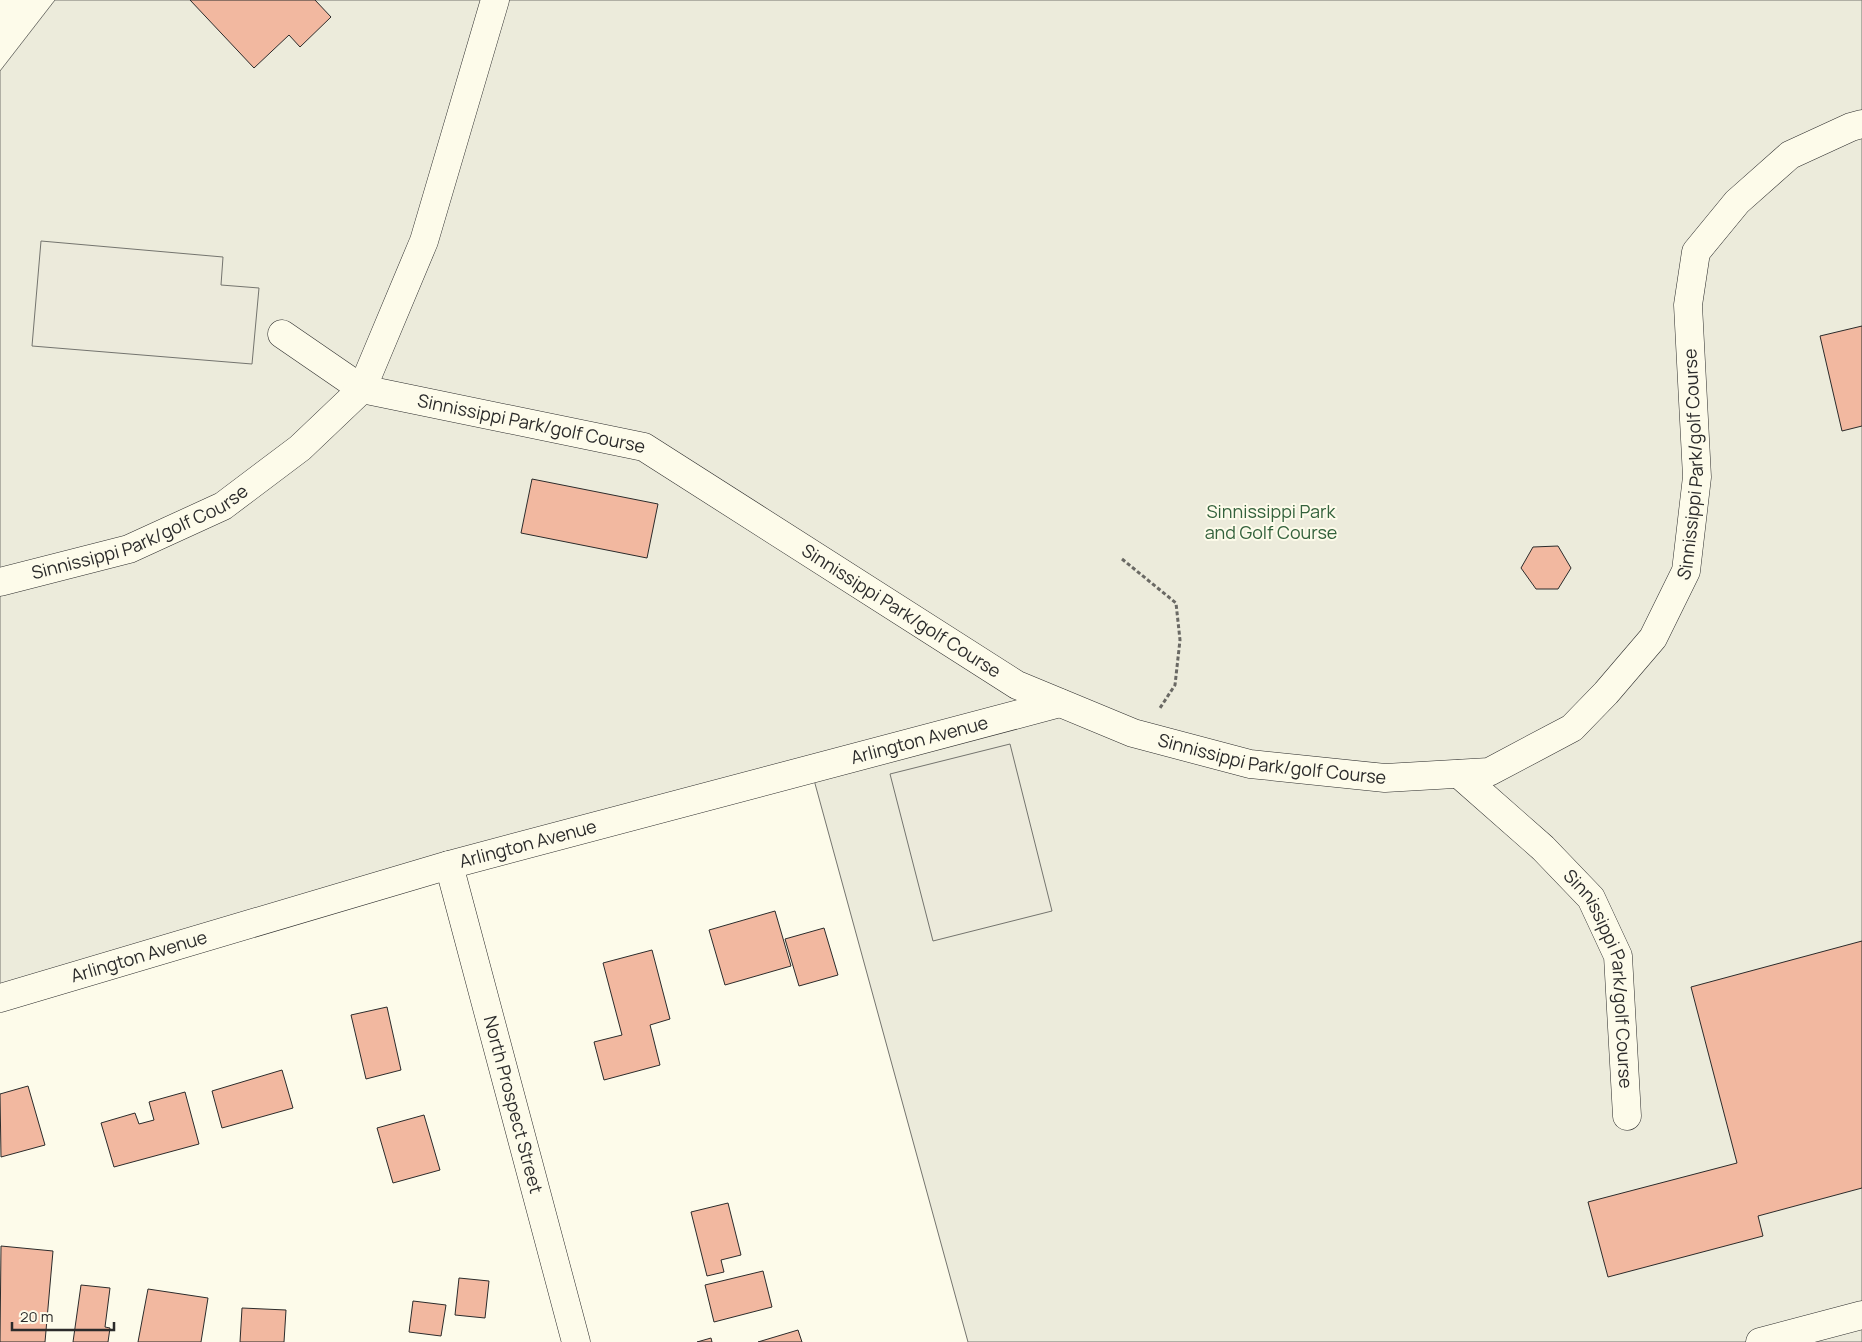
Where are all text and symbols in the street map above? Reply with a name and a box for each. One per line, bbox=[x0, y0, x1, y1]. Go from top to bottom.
street label: Sinnissippi Park/golf Course bbox=[1671, 348, 1708, 584]
street label: Sinnissippi Park/golf Course bbox=[416, 388, 648, 458]
street label: Sinnissippi Park/golf Course bbox=[29, 479, 252, 584]
park label: Sinnissippi Park and Golf Course bbox=[1205, 499, 1337, 544]
street label: Sinnissippi Park/golf Course bbox=[797, 538, 1006, 683]
street label: Arlington Avenue bbox=[848, 710, 991, 769]
street label: Sinnissippi Park/golf Course bbox=[1155, 727, 1388, 789]
street label: Arlington Avenue bbox=[456, 813, 599, 873]
street label: Sinnissippi Park/golf Course bbox=[1559, 864, 1638, 1089]
street label: Arlington Avenue bbox=[68, 924, 210, 987]
street label: North Prospect Street bbox=[479, 1013, 549, 1196]
scale bar bbox=[12, 1300, 115, 1332]
text: 20 m bbox=[20, 1306, 53, 1327]

